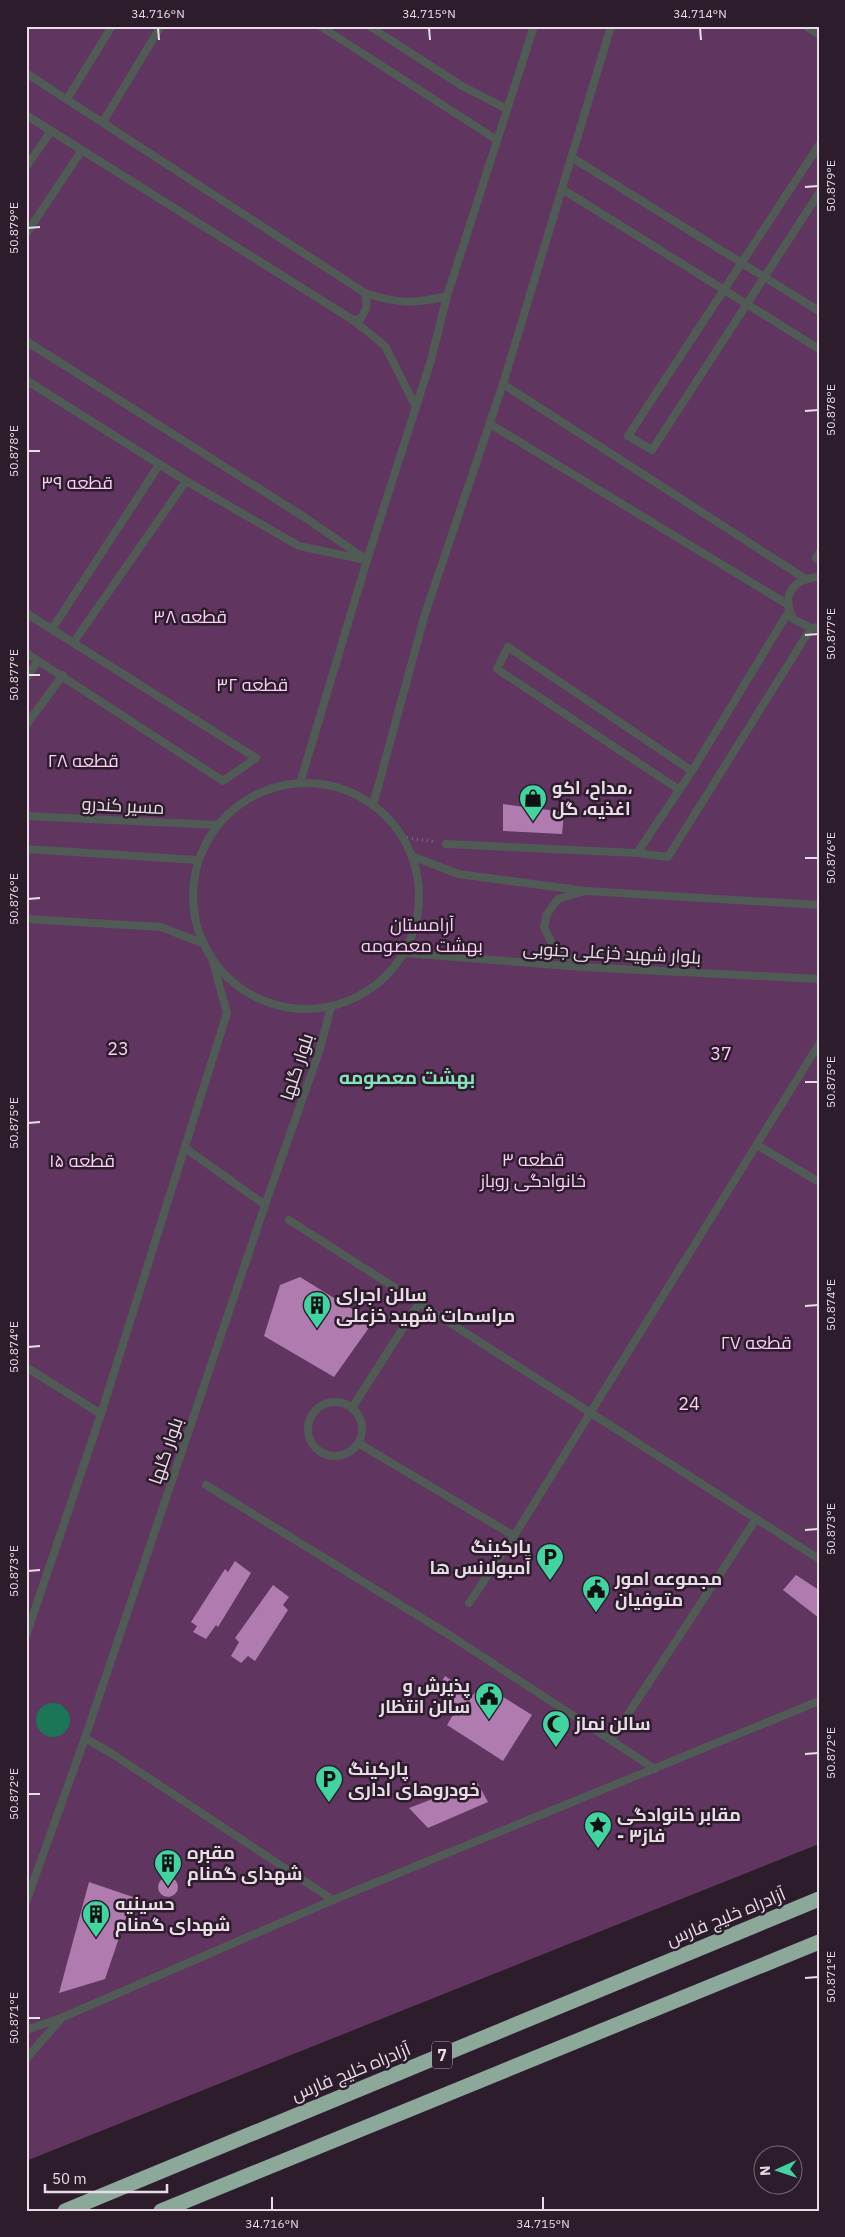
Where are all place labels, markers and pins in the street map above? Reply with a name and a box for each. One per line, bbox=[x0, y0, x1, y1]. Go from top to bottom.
place label: مداح، اکو، اغذیه، گل bbox=[552, 776, 632, 820]
shop icon: مداح، اکو، اغذیه، گل bbox=[518, 783, 548, 822]
place label: سالن اجرای مراسمات شهید خزعلی bbox=[336, 1283, 515, 1327]
building icon: سالن اجرای مراسمات شهید خزعلی bbox=[302, 1290, 332, 1329]
place label: پارکینگ آمبولانس ها bbox=[429, 1535, 531, 1579]
parking icon: پارکینگ آمبولانس ها bbox=[535, 1542, 565, 1581]
place label: مجموعه امور متوفیان bbox=[614, 1567, 722, 1611]
public building icon: مجموعه امور متوفیان bbox=[581, 1574, 611, 1613]
place label: پذیرش و سالن انتظار bbox=[378, 1674, 470, 1718]
public building icon: پذیرش و سالن انتظار bbox=[474, 1681, 504, 1720]
mosque icon: سالن نماز bbox=[541, 1709, 571, 1748]
place label: سالن نماز bbox=[574, 1712, 651, 1735]
place label: پارکینگ خودروهای اداری bbox=[348, 1757, 480, 1801]
parking icon: پارکینگ خودروهای اداری bbox=[314, 1764, 344, 1803]
place label: مقابر خانوادگی - فاز۳ bbox=[617, 1803, 741, 1847]
place icon: مقابر خانوادگی - فاز۳ bbox=[583, 1810, 613, 1849]
place label: مقبره شهدای گمنام bbox=[187, 1841, 302, 1886]
building icon: مقبره شهدای گمنام bbox=[153, 1848, 183, 1887]
place label: حسینیه شهدای گمنام bbox=[115, 1892, 230, 1937]
building icon: حسینیه شهدای گمنام bbox=[81, 1899, 111, 1938]

